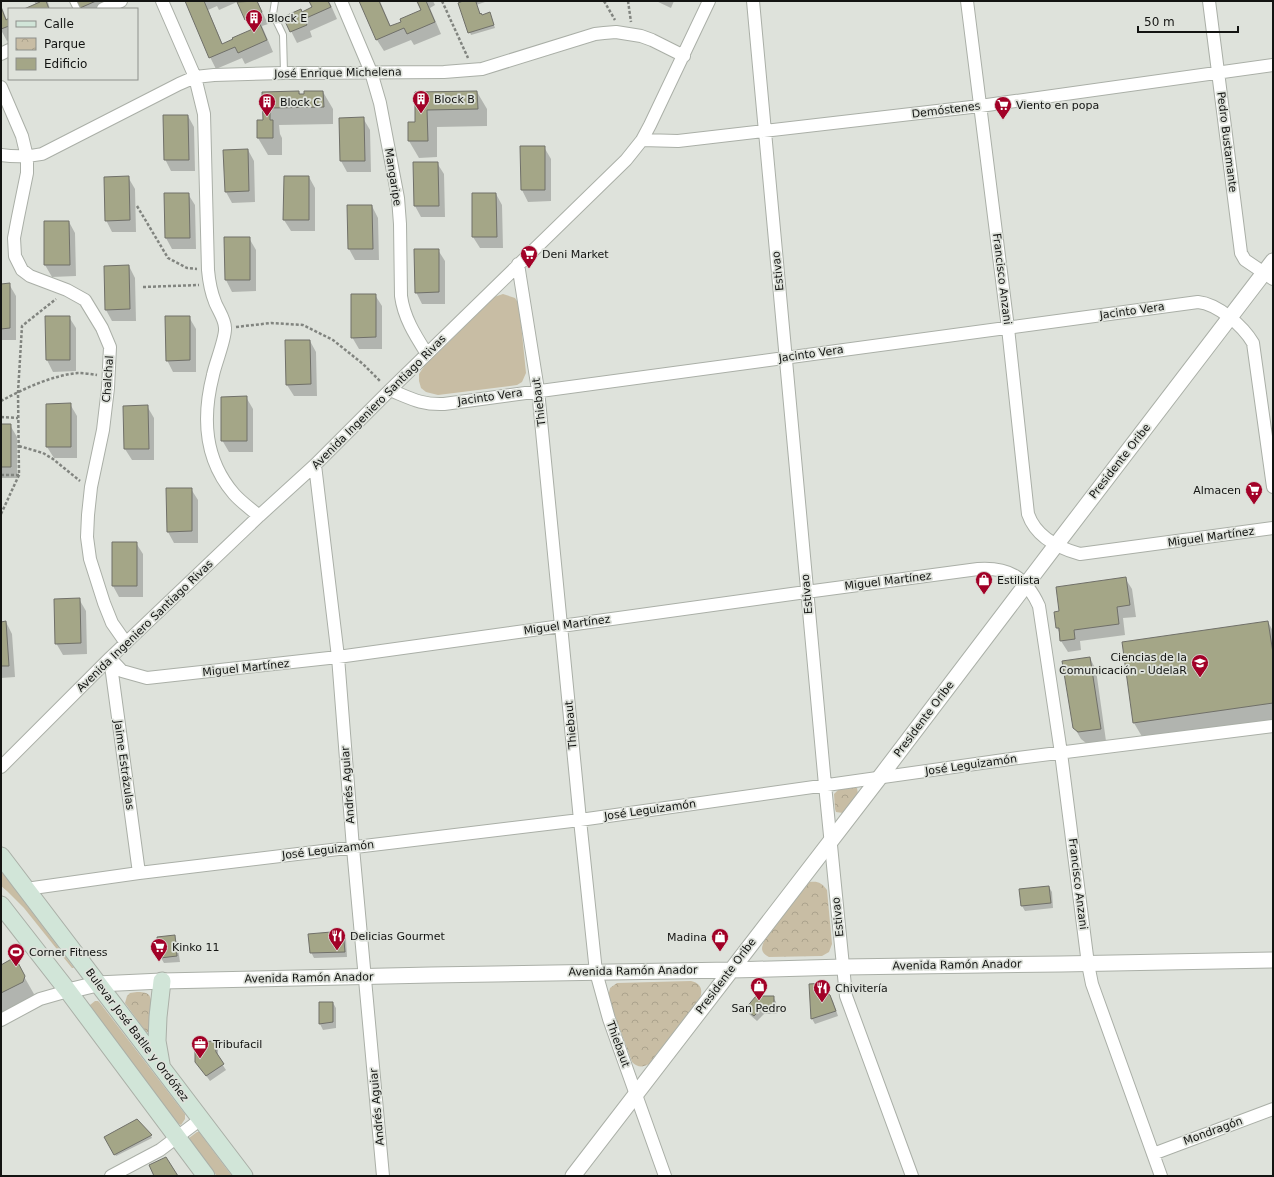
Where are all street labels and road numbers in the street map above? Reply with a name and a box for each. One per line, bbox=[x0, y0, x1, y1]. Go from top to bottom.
street label: José Enrique Michelena bbox=[273, 65, 402, 81]
street label: Pedro Bustamante bbox=[1214, 91, 1240, 193]
street label: Demóstenes bbox=[911, 99, 981, 121]
street label: Mangaripe bbox=[382, 147, 404, 207]
street label: Francisco Anzani bbox=[990, 233, 1014, 325]
street label: Estivao bbox=[769, 250, 787, 292]
street label: Jacinto Vera bbox=[1098, 300, 1165, 322]
street label: Avenida Ingeniero Santiago Rivas bbox=[309, 332, 449, 472]
street label: Jacinto Vera bbox=[777, 343, 844, 365]
street label: Chalchal bbox=[100, 355, 116, 403]
street label: Thiebaut bbox=[530, 376, 549, 428]
street label: Jacinto Vera bbox=[456, 386, 523, 408]
street label: Presidente Oribe bbox=[1087, 421, 1153, 501]
street label: Miguel Martínez bbox=[1167, 524, 1255, 550]
street label: Avenida Ingeniero Santiago Rivas bbox=[74, 557, 216, 695]
street label: Miguel Martínez bbox=[844, 569, 932, 593]
street label: Estivao bbox=[799, 573, 815, 615]
street label: Miguel Martínez bbox=[523, 612, 611, 638]
street label: Miguel Martínez bbox=[202, 657, 290, 679]
street label: Presidente Oribe bbox=[891, 678, 957, 759]
street label: Thiebaut bbox=[562, 700, 580, 751]
street label: Jaime Estrázulas bbox=[111, 718, 137, 811]
street label: Andrés Aguiar bbox=[339, 745, 357, 824]
street label: José Leguizamón bbox=[923, 752, 1018, 778]
street label: José Leguizamón bbox=[602, 797, 697, 823]
street label: José Leguizamón bbox=[280, 838, 375, 862]
street label: Francisco Anzani bbox=[1066, 838, 1090, 930]
street label: Estivao bbox=[829, 896, 847, 938]
street label: Presidente Oribe bbox=[693, 935, 759, 1016]
street label: Avenida Ramón Anador bbox=[892, 957, 1022, 973]
street label: Avenida Ramón Anador bbox=[568, 963, 698, 979]
street label: Bulevar José Batlle y Ordóñez bbox=[83, 966, 191, 1104]
street label: Avenida Ramón Anador bbox=[244, 970, 374, 986]
street label: Thiebaut bbox=[603, 1018, 633, 1070]
street label: Andrés Aguiar bbox=[367, 1067, 387, 1146]
street label: Mondragón bbox=[1182, 1114, 1244, 1148]

